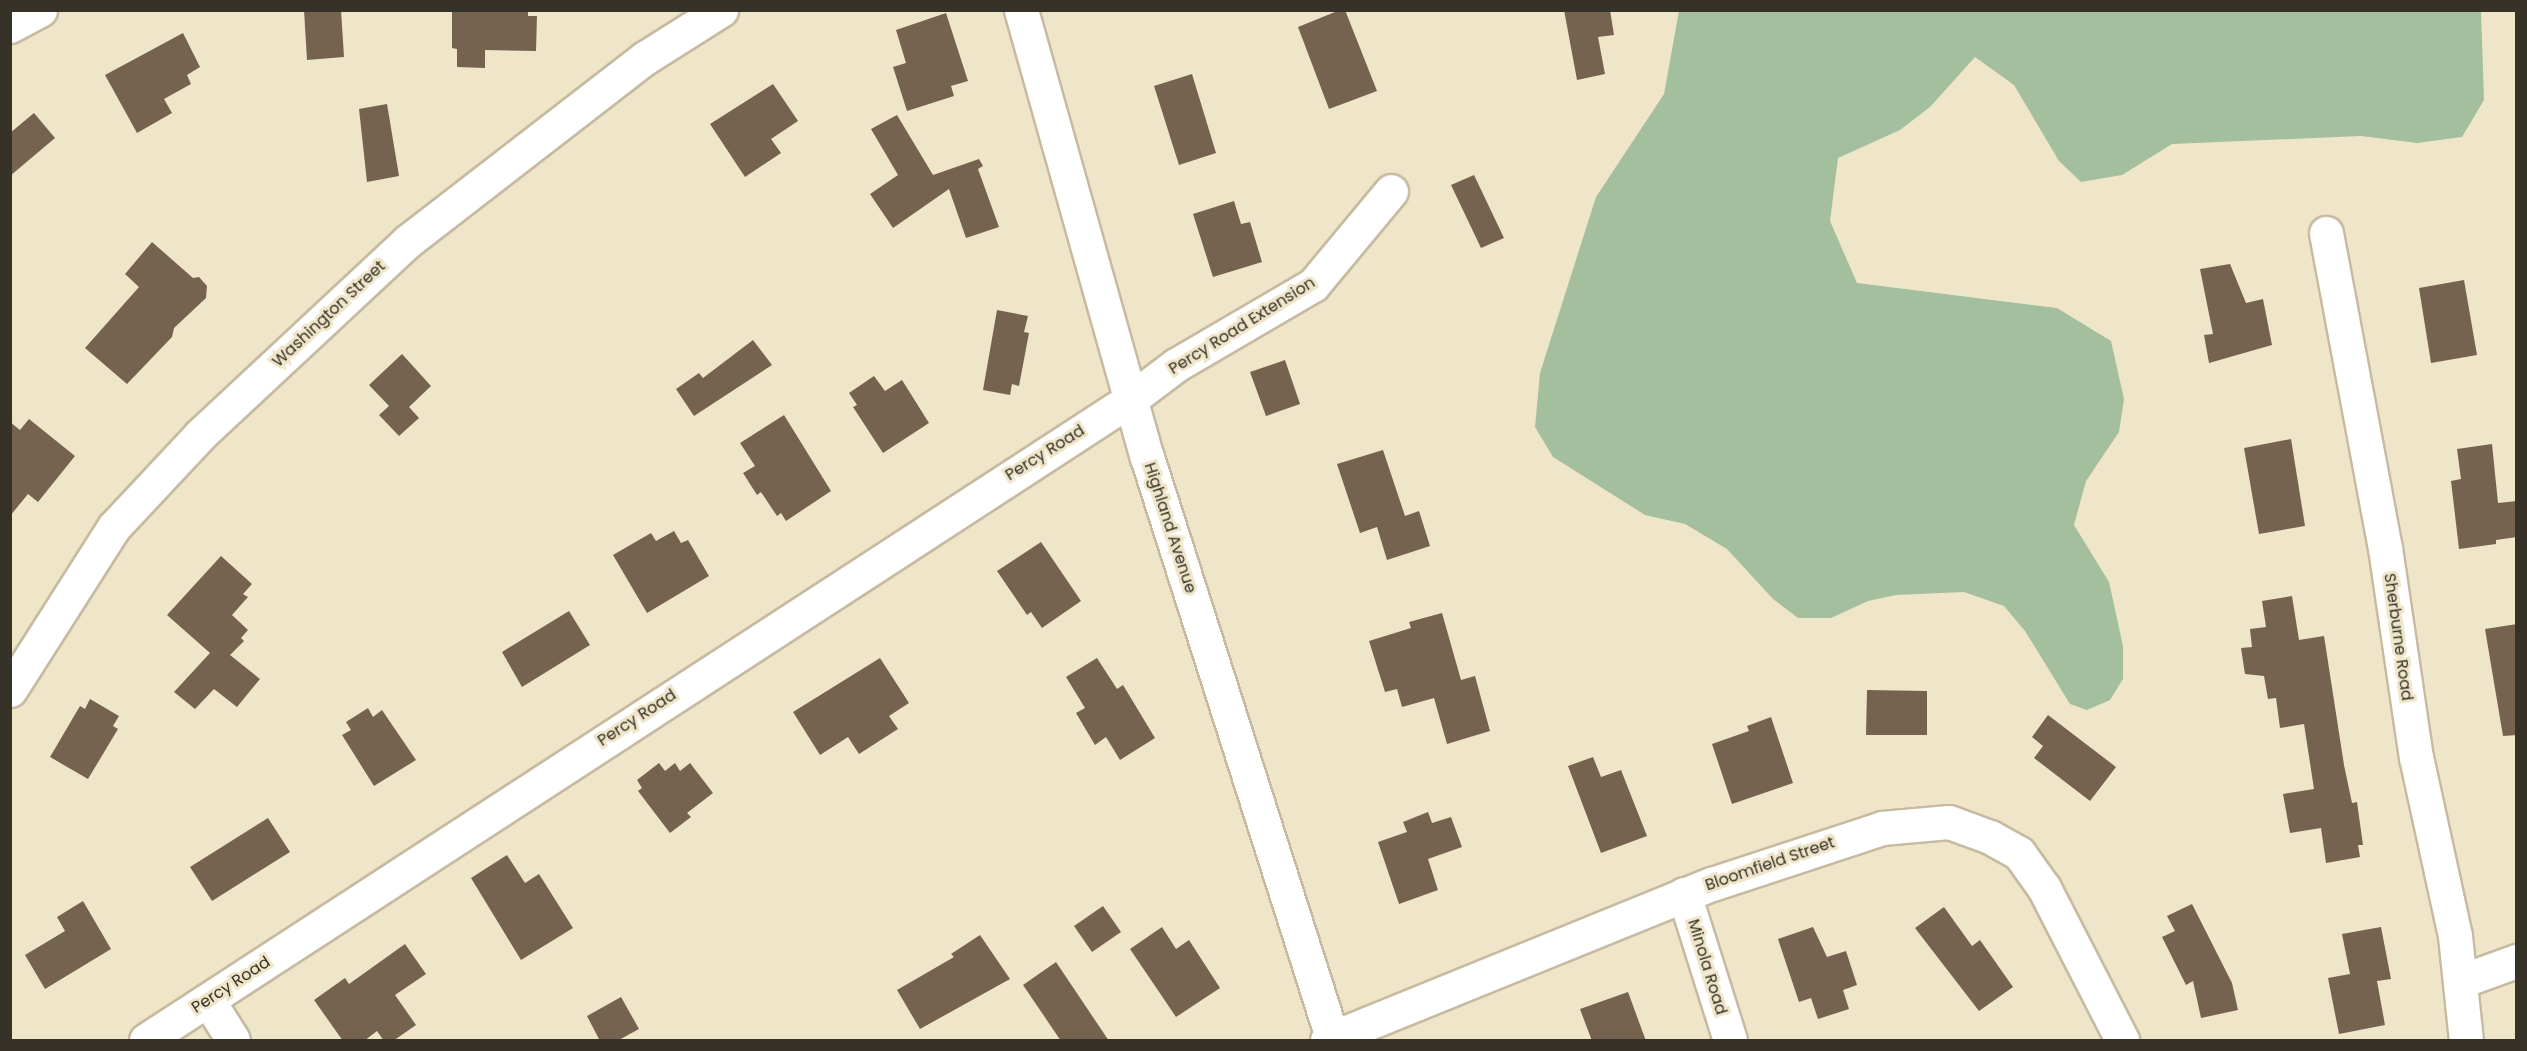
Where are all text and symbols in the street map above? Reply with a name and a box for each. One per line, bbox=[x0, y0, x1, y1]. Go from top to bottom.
street label: Washington Street bbox=[269, 257, 389, 371]
street label: Percy Road Extension bbox=[1165, 273, 1319, 379]
street label: Percy Road bbox=[1002, 421, 1088, 485]
street label: Highland Avenue bbox=[1140, 460, 1200, 596]
street label: Sherburne Road bbox=[2380, 572, 2416, 702]
street label: Percy Road bbox=[594, 686, 680, 750]
street label: Bloomfield Street bbox=[1703, 833, 1837, 895]
street label: Minola Road bbox=[1683, 917, 1731, 1017]
street label: Percy Road bbox=[188, 953, 274, 1017]

